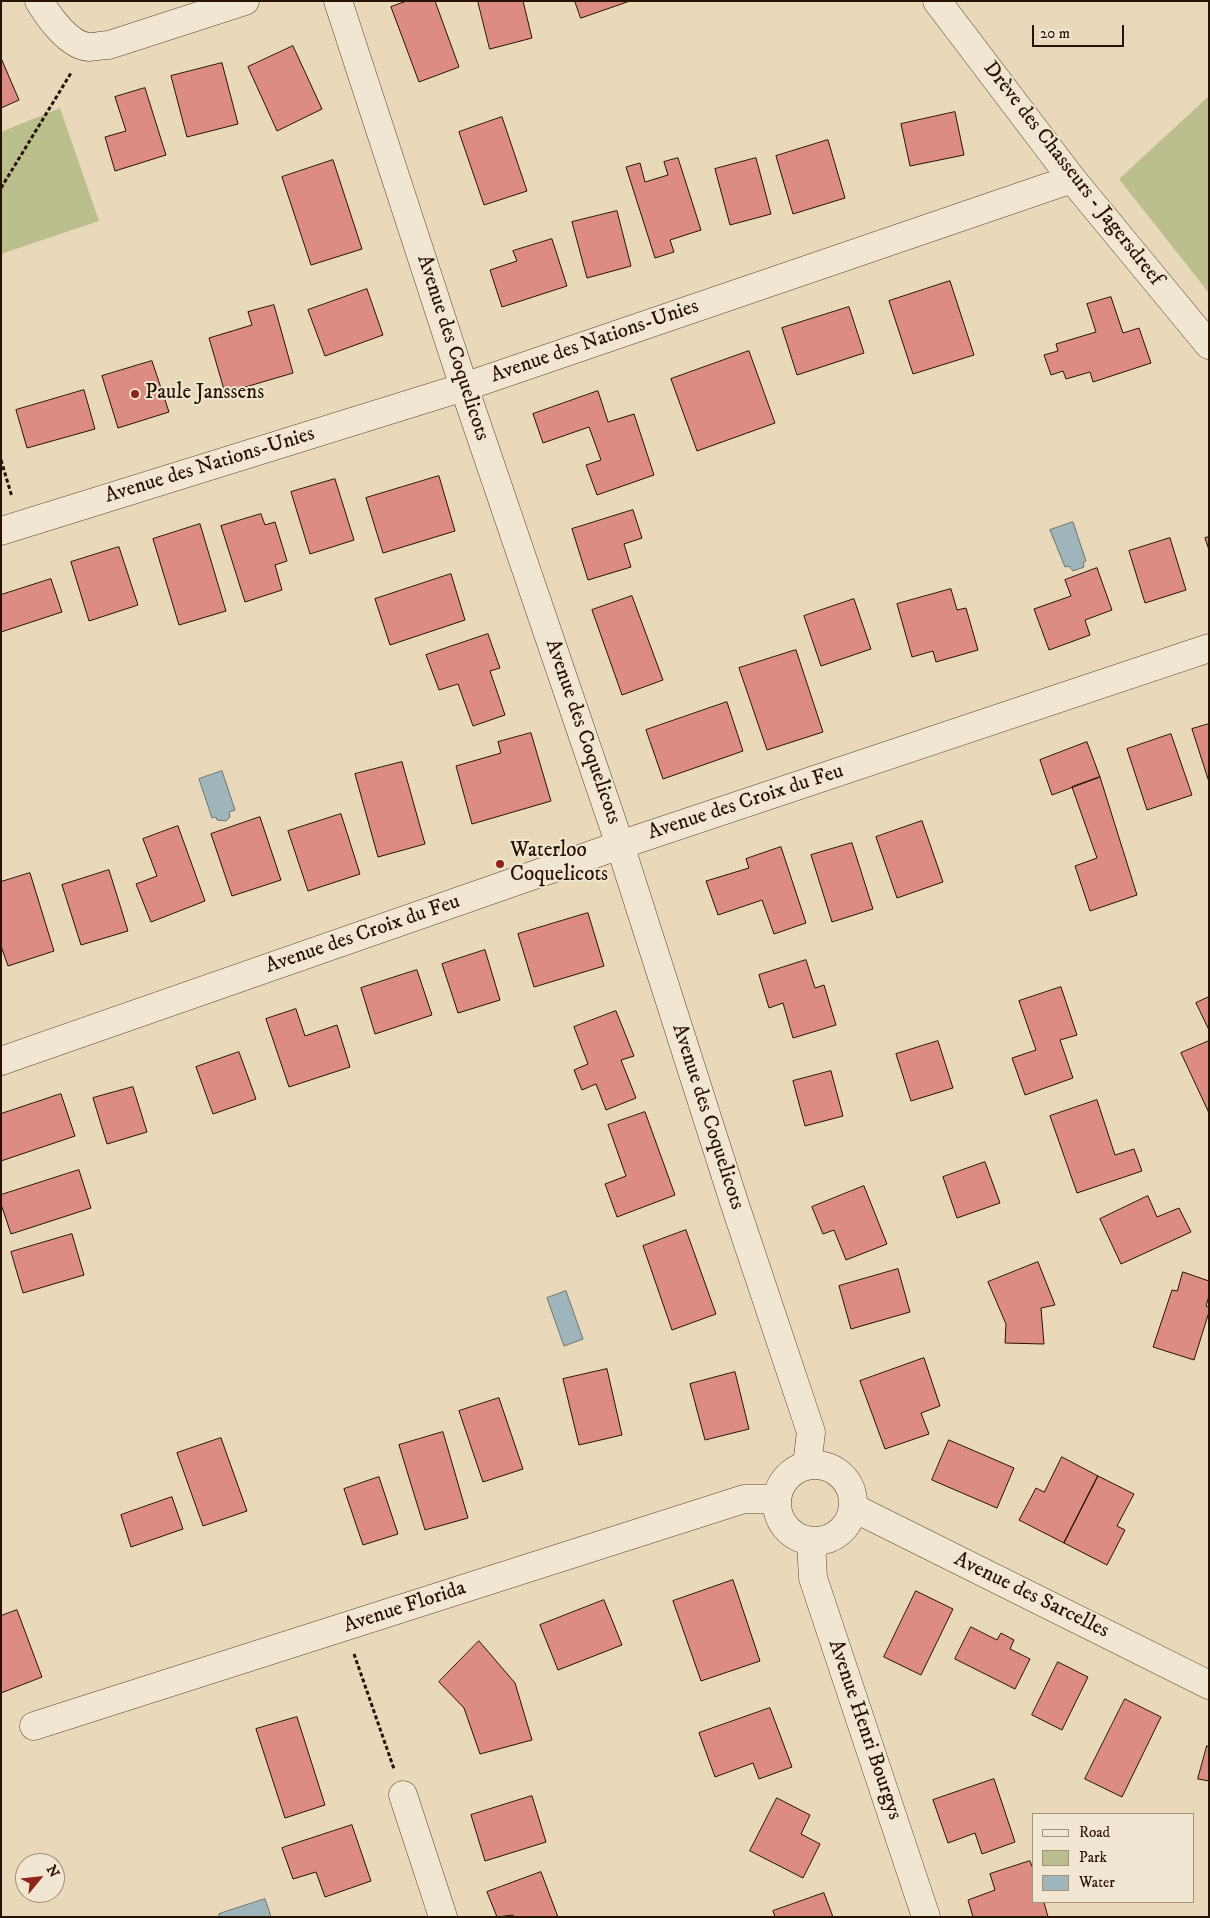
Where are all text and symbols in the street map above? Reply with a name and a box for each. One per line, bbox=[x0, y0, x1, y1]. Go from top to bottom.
scale bar bbox=[1035, 15, 1128, 47]
text: 20 m bbox=[1040, 24, 1070, 43]
street label: Drève des Chasseurs - Jagersdreef bbox=[977, 57, 1167, 291]
street label: Avenue des Coquelicots bbox=[410, 252, 494, 444]
street label: Avenue des Nations-Unies bbox=[488, 295, 702, 389]
place label: Paule Janssens bbox=[145, 381, 264, 407]
marker: Paule Janssens bbox=[129, 388, 141, 400]
street label: Avenue des Nations-Unies bbox=[102, 422, 318, 510]
street label: Avenue des Coquelicots bbox=[539, 636, 625, 828]
street label: Avenue des Croix du Feu bbox=[645, 759, 847, 847]
place label: Waterloo Coquelicots bbox=[510, 839, 608, 889]
marker: Waterloo Coquelicots bbox=[494, 858, 506, 870]
street label: Avenue des Croix du Feu bbox=[262, 890, 464, 980]
street label: Avenue des Coquelicots bbox=[665, 1021, 749, 1213]
street label: Avenue des Sarcelles bbox=[949, 1548, 1113, 1644]
street label: Avenue Florida bbox=[341, 1576, 469, 1640]
street label: Avenue Henri Bourgys bbox=[821, 1637, 907, 1823]
legend bbox=[1032, 1813, 1195, 1903]
text: Road bbox=[1079, 1823, 1110, 1842]
text: Park bbox=[1079, 1848, 1107, 1867]
north arrow bbox=[15, 1853, 65, 1903]
text: N bbox=[42, 1862, 63, 1881]
text: Water bbox=[1079, 1873, 1115, 1892]

